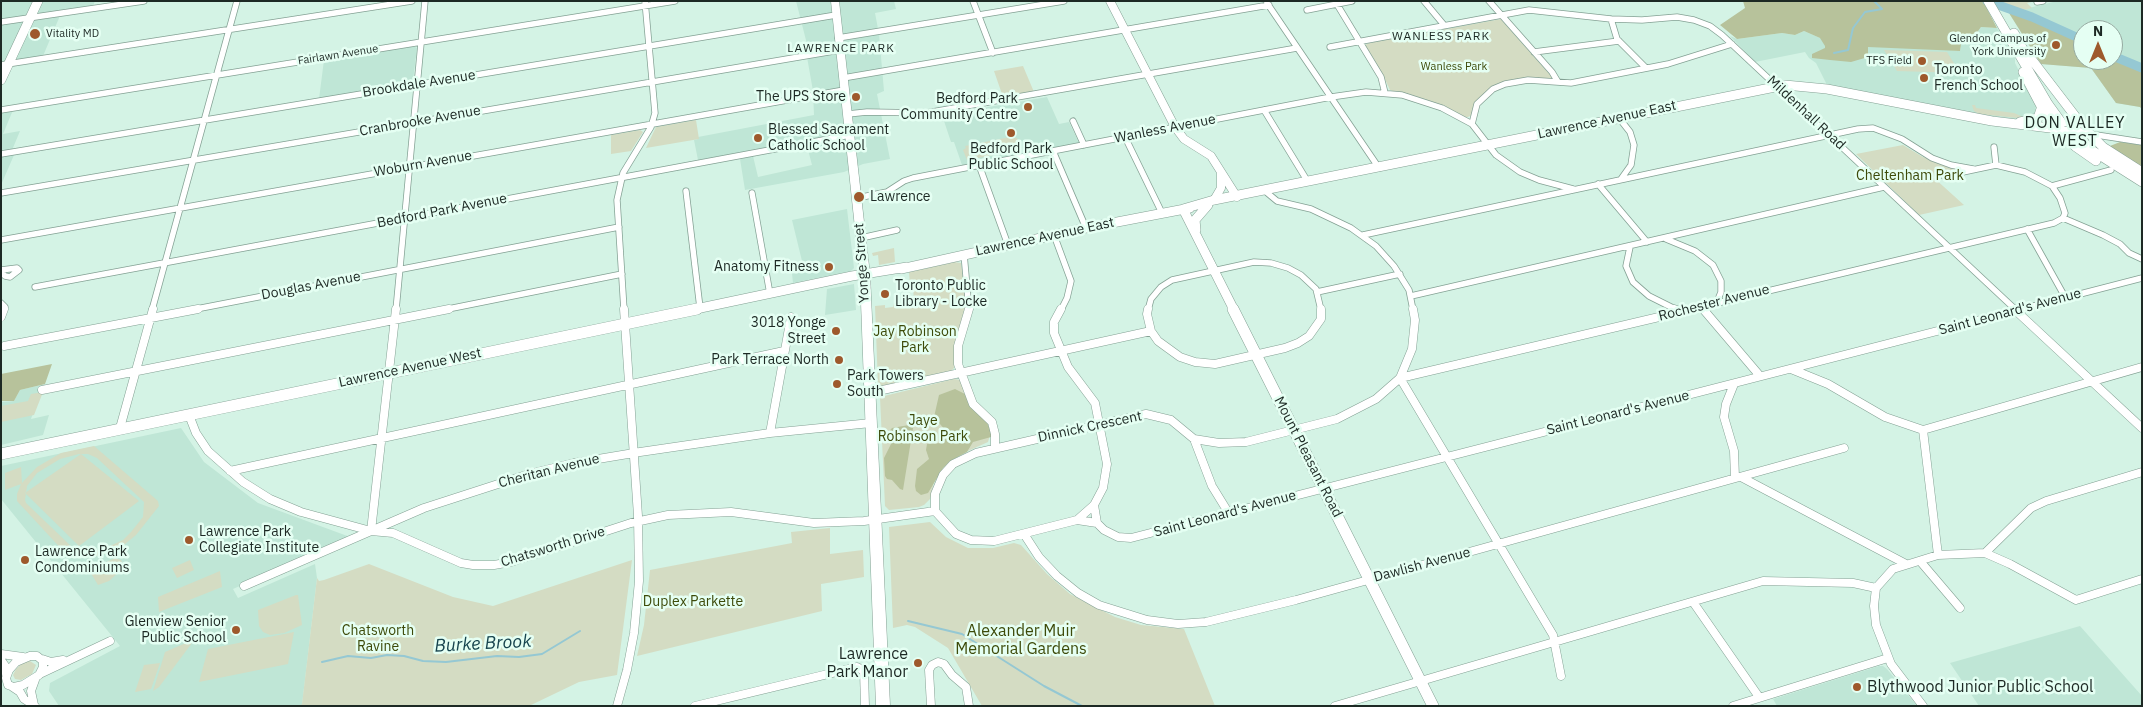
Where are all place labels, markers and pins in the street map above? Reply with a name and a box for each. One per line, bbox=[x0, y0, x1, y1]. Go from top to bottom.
marker: Vitality MD bbox=[28, 27, 42, 41]
place label: Vitality MD bbox=[46, 27, 99, 41]
place label: Glendon Campus of York University bbox=[1949, 32, 2046, 58]
marker: Glendon Campus of York University bbox=[2050, 39, 2062, 51]
place label: TFS Field bbox=[1866, 54, 1912, 68]
marker: TFS Field bbox=[1916, 55, 1928, 67]
place label: Toronto French School bbox=[1934, 62, 2023, 94]
marker: Toronto French School bbox=[1918, 72, 1930, 84]
place label: The UPS Store bbox=[756, 89, 846, 105]
marker: The UPS Store bbox=[850, 91, 862, 103]
place label: Bedford Park Community Centre bbox=[900, 91, 1018, 124]
marker: Bedford Park Community Centre bbox=[1022, 101, 1034, 113]
place label: Blessed Sacrament Catholic School bbox=[768, 122, 889, 154]
marker: Bedford Park Public School bbox=[1005, 127, 1017, 139]
marker: Blessed Sacrament Catholic School bbox=[752, 132, 764, 144]
place label: Bedford Park Public School bbox=[969, 141, 1053, 174]
place label: Lawrence bbox=[870, 189, 931, 205]
marker: Lawrence bbox=[852, 190, 866, 204]
place label: Anatomy Fitness bbox=[714, 259, 819, 275]
marker: Anatomy Fitness bbox=[823, 261, 835, 273]
place label: Toronto Public Library - Locke bbox=[895, 278, 987, 310]
marker: Toronto Public Library - Locke bbox=[879, 288, 891, 300]
place label: 3018 Yonge Street bbox=[751, 315, 826, 348]
marker: 3018 Yonge Street bbox=[830, 325, 842, 337]
place label: Park Terrace North bbox=[711, 352, 829, 368]
marker: Park Terrace North bbox=[833, 354, 845, 366]
place label: Park Towers South bbox=[847, 368, 924, 401]
marker: Park Towers South bbox=[831, 378, 843, 390]
place label: Lawrence Park Collegiate Institute bbox=[199, 524, 319, 556]
marker: Lawrence Park Collegiate Institute bbox=[183, 534, 195, 546]
place label: Lawrence Park Condominiums bbox=[35, 544, 130, 576]
marker: Lawrence Park Condominiums bbox=[19, 554, 31, 566]
place label: Glenview Senior Public School bbox=[125, 614, 226, 646]
marker: Glenview Senior Public School bbox=[230, 624, 242, 636]
place label: Lawrence Park Manor bbox=[826, 644, 908, 682]
marker: Lawrence Park Manor bbox=[912, 657, 924, 669]
place label: Blythwood Junior Public School bbox=[1867, 677, 2093, 697]
marker: Blythwood Junior Public School bbox=[1851, 681, 1863, 693]

